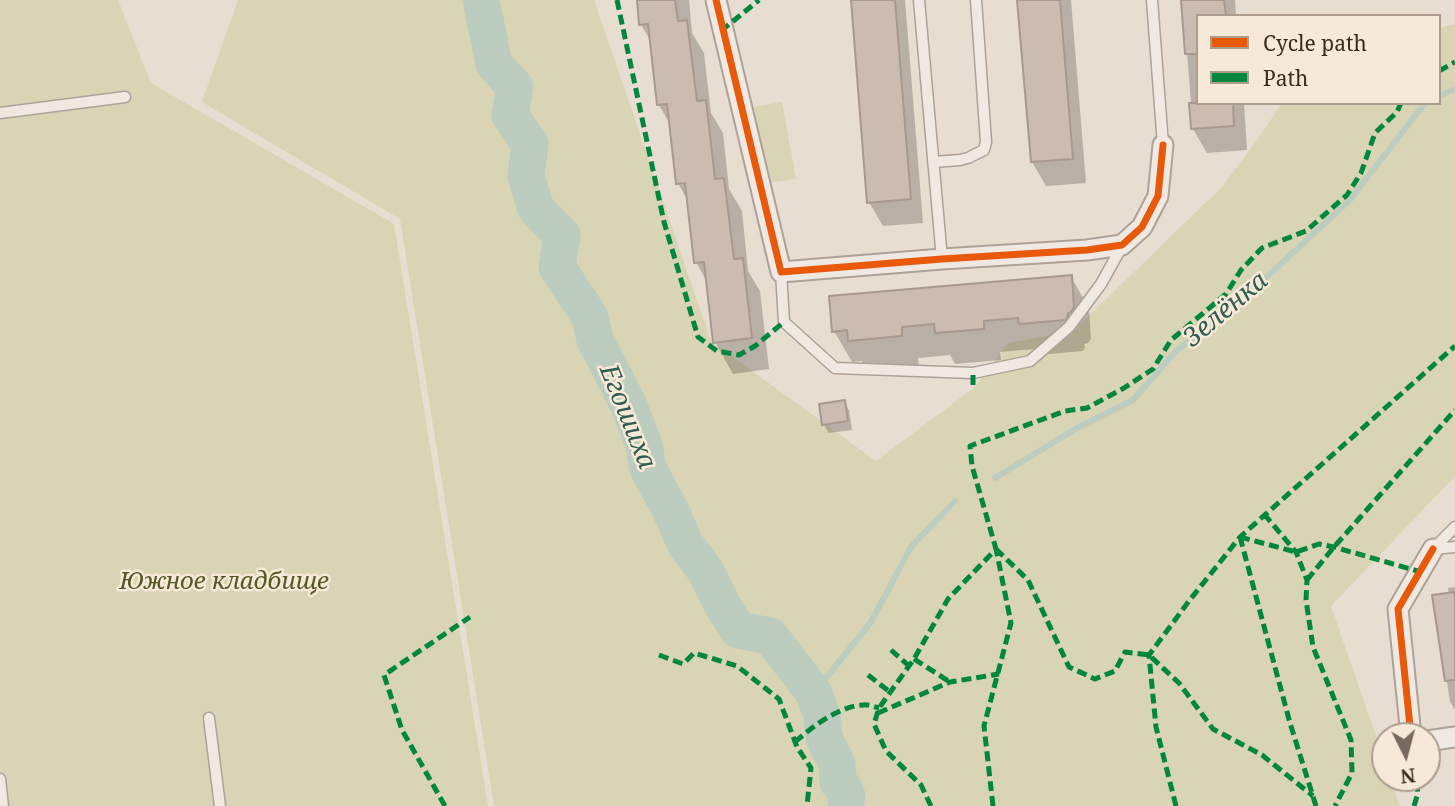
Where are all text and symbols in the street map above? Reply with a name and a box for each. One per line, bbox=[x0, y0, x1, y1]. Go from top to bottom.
legend bbox=[1196, 14, 1441, 105]
text: Cycle path bbox=[1263, 29, 1367, 57]
text: Path bbox=[1263, 64, 1308, 92]
water label: Зелёнка bbox=[1177, 266, 1275, 354]
water label: Егошиха bbox=[592, 360, 662, 474]
park label: Южное кладбище bbox=[119, 568, 329, 596]
north arrow bbox=[1371, 722, 1441, 792]
text: N bbox=[1399, 762, 1417, 790]

